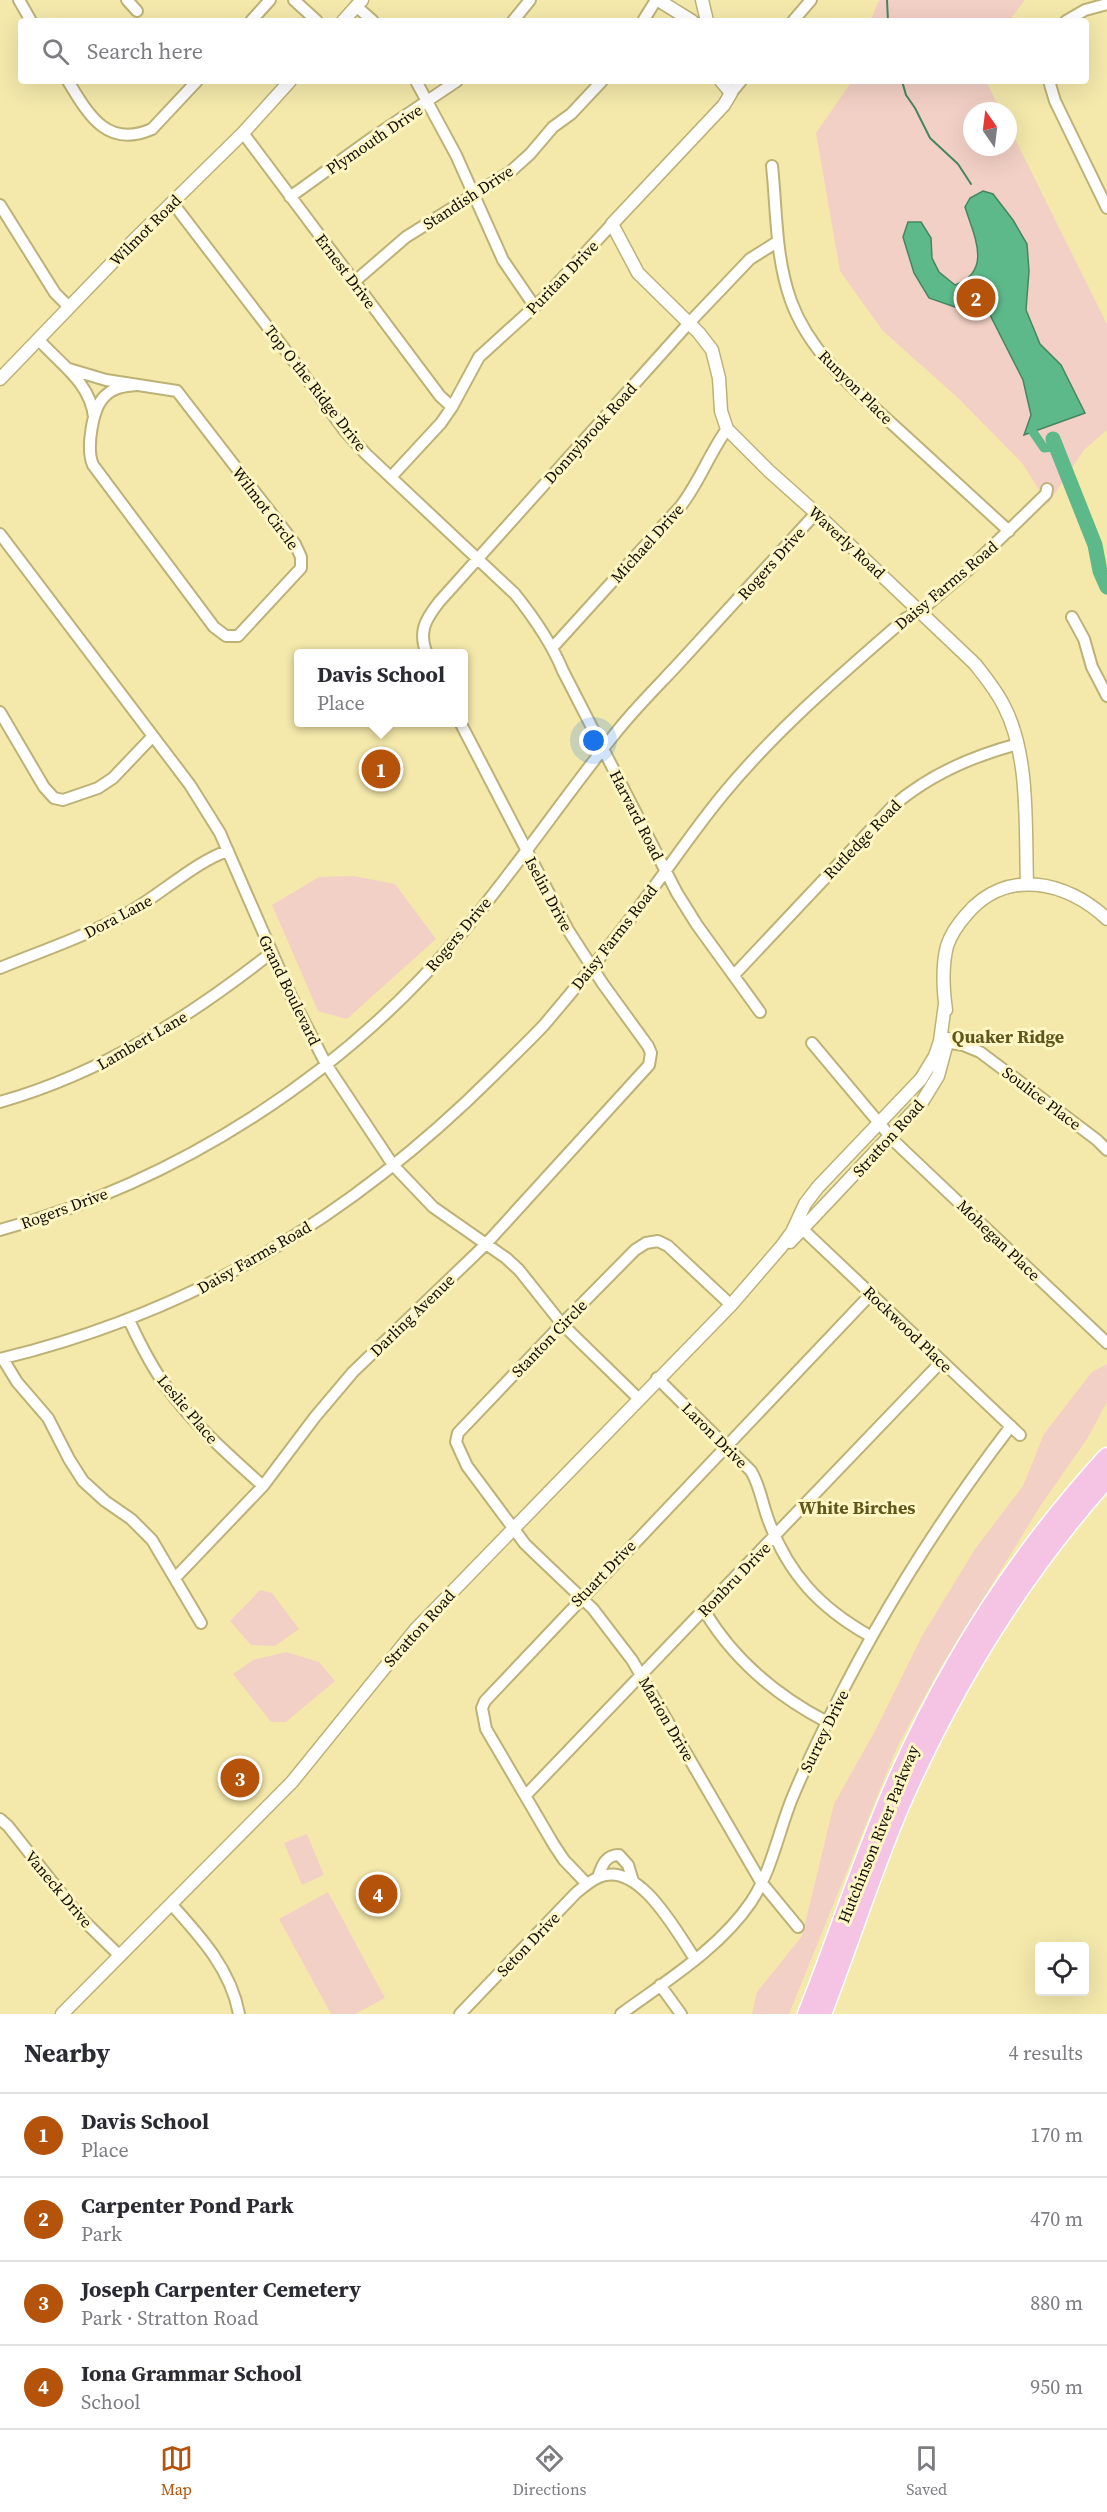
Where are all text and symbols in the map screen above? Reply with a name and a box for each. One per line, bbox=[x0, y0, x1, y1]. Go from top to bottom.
search box bbox=[18, 18, 1089, 84]
icon: search bbox=[39, 35, 72, 68]
text: Search here bbox=[87, 36, 203, 66]
street label: Plymouth Drive bbox=[322, 99, 426, 179]
north arrow bbox=[963, 102, 1017, 156]
street label: Standish Drive bbox=[419, 160, 517, 234]
street label: Wilmot Road bbox=[104, 189, 186, 271]
street label: Ernest Drive bbox=[311, 229, 381, 313]
street label: Puritan Drive bbox=[521, 235, 603, 319]
pin: 2 bbox=[956, 276, 996, 320]
street label: Top O the Ridge Drive bbox=[260, 320, 372, 456]
street label: Runyon Place bbox=[814, 345, 898, 429]
street label: Donnybrook Road bbox=[539, 378, 641, 488]
street label: Wilmot Circle bbox=[228, 462, 304, 554]
street label: Michael Drive bbox=[605, 499, 689, 587]
street label: Waverly Road bbox=[804, 501, 890, 583]
street label: Rogers Drive bbox=[732, 522, 810, 604]
street label: Daisy Farms Road bbox=[890, 535, 1002, 635]
popup bbox=[294, 649, 468, 727]
text: Davis School bbox=[317, 659, 445, 689]
text: Place bbox=[317, 689, 365, 717]
your location bbox=[579, 726, 608, 755]
pin: 1 bbox=[362, 746, 400, 792]
street label: Harvard Road bbox=[605, 766, 669, 864]
street label: Rutledge Road bbox=[818, 794, 906, 884]
street label: Iselin Drive bbox=[520, 853, 578, 935]
street label: Daisy Farms Road bbox=[566, 880, 662, 994]
street label: Dora Lane bbox=[80, 889, 156, 943]
street label: Rogers Drive bbox=[420, 892, 496, 976]
street label: Grand Boulevard bbox=[254, 931, 326, 1049]
street label: Lambert Lane bbox=[93, 1005, 191, 1075]
district label: Quaker Ridge bbox=[952, 1024, 1064, 1049]
street label: Soulice Place bbox=[998, 1061, 1086, 1135]
street label: Stratton Road bbox=[847, 1095, 929, 1181]
street label: Rogers Drive bbox=[17, 1182, 111, 1234]
street label: Mohegan Place bbox=[952, 1195, 1046, 1285]
street label: Daisy Farms Road bbox=[193, 1215, 315, 1299]
street label: Darling Avenue bbox=[365, 1269, 459, 1361]
street label: Rockwood Place bbox=[859, 1281, 957, 1377]
street label: Stanton Circle bbox=[506, 1294, 592, 1382]
street label: Leslie Place bbox=[153, 1370, 223, 1448]
street label: Laron Drive bbox=[677, 1397, 753, 1473]
district label: White Birches bbox=[799, 1495, 916, 1520]
street label: Stuart Drive bbox=[565, 1535, 641, 1611]
street label: Ronbru Drive bbox=[693, 1537, 775, 1621]
street label: Stratton Road bbox=[378, 1585, 460, 1671]
street label: Marion Drive bbox=[634, 1673, 700, 1765]
street label: Surrey Drive bbox=[795, 1686, 853, 1776]
street label: Hutchinson River Parkway bbox=[832, 1741, 924, 1926]
pin: 3 bbox=[220, 1756, 260, 1800]
street label: Vaneck Drive bbox=[20, 1846, 98, 1932]
pin: 4 bbox=[358, 1872, 398, 1916]
street label: Seton Drive bbox=[491, 1907, 565, 1981]
map controls bbox=[1035, 1942, 1089, 1996]
button: locate bbox=[1035, 1942, 1089, 1996]
text: Nearby bbox=[24, 2035, 110, 2071]
text: 4 results bbox=[1008, 2039, 1083, 2067]
text: Davis School bbox=[81, 2106, 209, 2136]
text: 1 bbox=[38, 2121, 49, 2149]
text: 170 m bbox=[1030, 2121, 1083, 2149]
text: Place bbox=[81, 2136, 129, 2164]
text: Carpenter Pond Park bbox=[81, 2190, 294, 2220]
text: 2 bbox=[38, 2205, 49, 2233]
text: 470 m bbox=[1030, 2205, 1083, 2233]
text: Park bbox=[81, 2220, 122, 2248]
text: Joseph Carpenter Cemetery bbox=[81, 2274, 361, 2304]
text: 3 bbox=[38, 2289, 49, 2317]
text: 880 m bbox=[1030, 2289, 1083, 2317]
text: Park · Stratton Road bbox=[81, 2304, 259, 2332]
text: Iona Grammar School bbox=[81, 2358, 302, 2388]
text: 4 bbox=[38, 2373, 49, 2401]
text: 950 m bbox=[1030, 2373, 1083, 2401]
text: School bbox=[81, 2388, 141, 2416]
tab: Map bbox=[160, 2442, 193, 2500]
tab: Directions bbox=[512, 2442, 587, 2500]
tab: Saved bbox=[906, 2442, 947, 2500]

